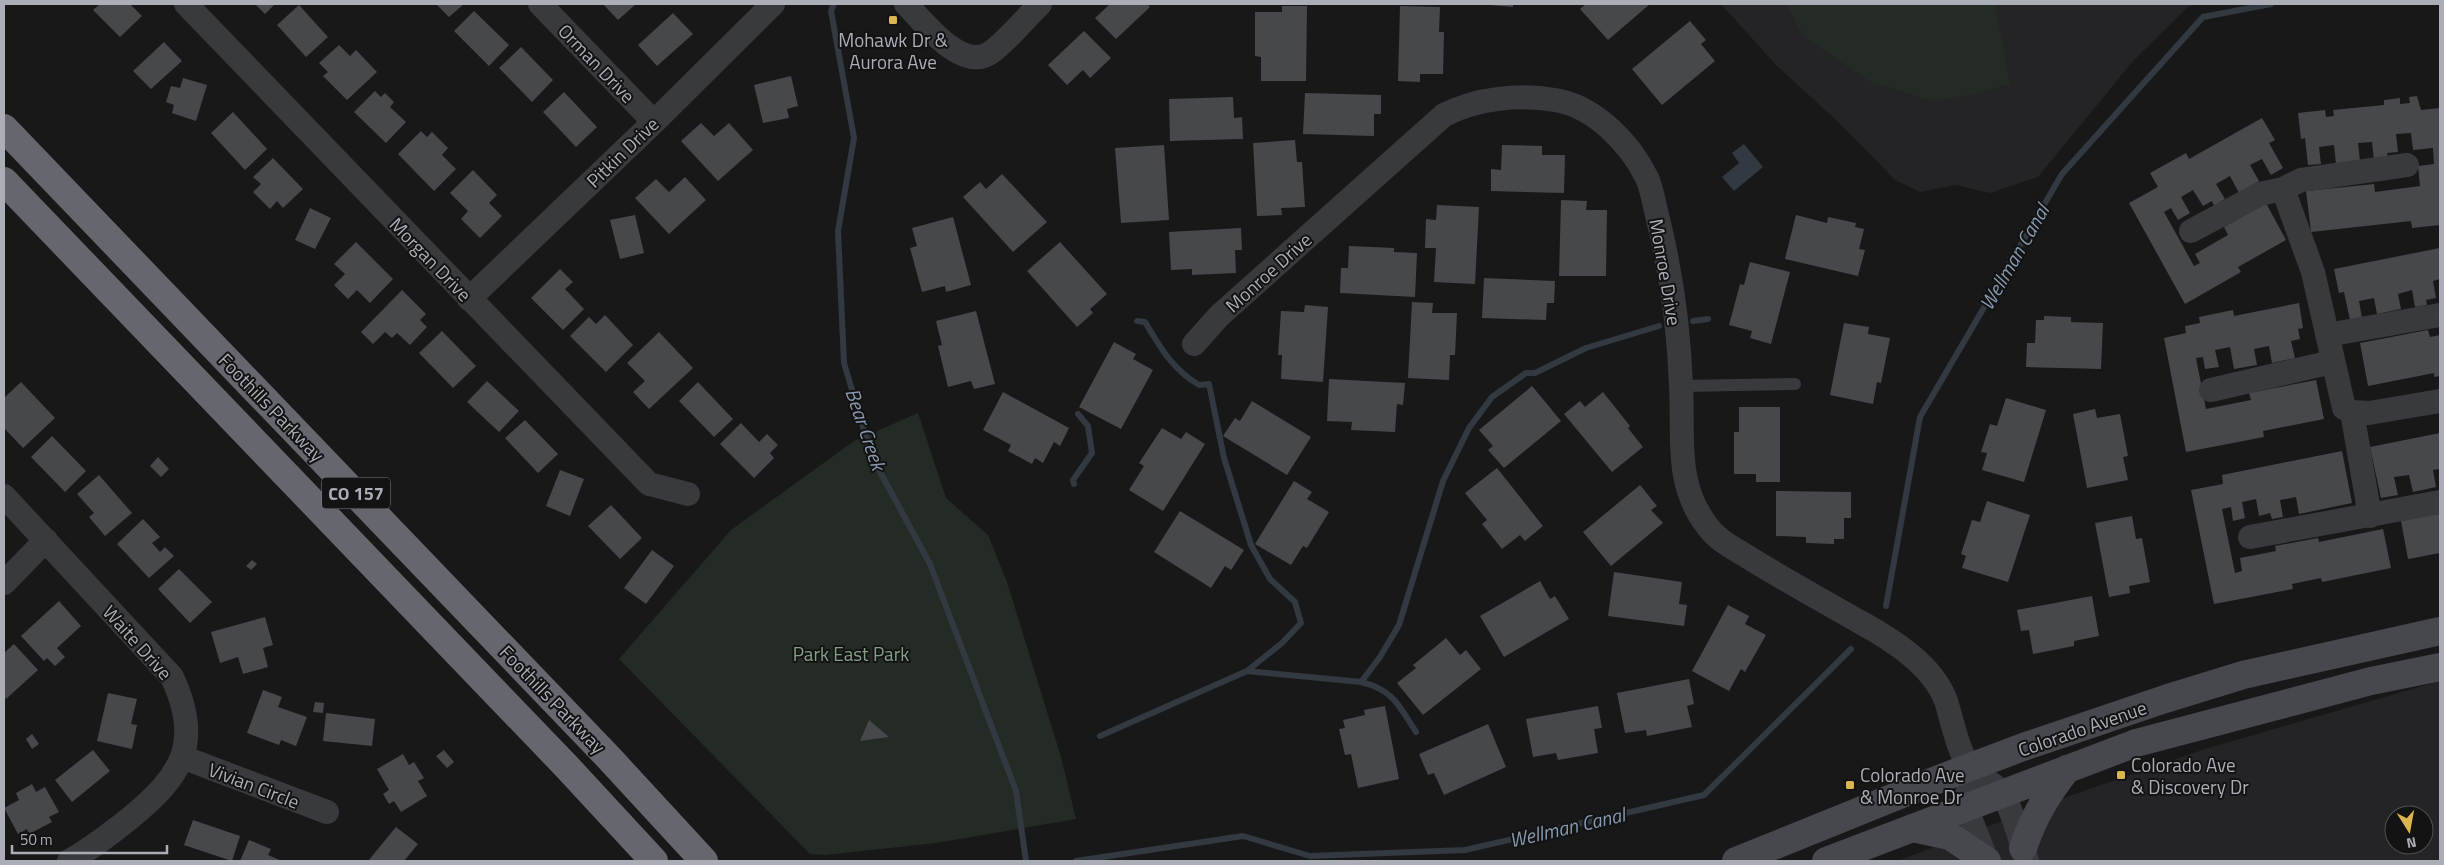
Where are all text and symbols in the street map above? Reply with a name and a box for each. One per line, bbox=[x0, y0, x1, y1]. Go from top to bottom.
marker: Mohawk Dr & Aurora Ave bbox=[887, 14, 899, 26]
street label: Orman Drive bbox=[552, 17, 642, 109]
place label: Mohawk Dr & Aurora Ave bbox=[838, 25, 948, 76]
street label: Pitkin Drive bbox=[579, 110, 665, 194]
water label: Wellman Canal bbox=[1971, 196, 2058, 316]
street label: Morgan Drive bbox=[383, 210, 479, 308]
street label: Monroe Drive bbox=[1642, 216, 1690, 328]
street label: Monroe Drive bbox=[1218, 225, 1318, 319]
street label: Foothills Parkway bbox=[212, 346, 332, 468]
water label: Bear Creek bbox=[838, 384, 895, 476]
road number: CO 157 bbox=[322, 478, 390, 508]
street label: Waite Drive bbox=[96, 598, 180, 686]
street label: Foothills Parkway bbox=[493, 638, 613, 760]
park label: Park East Park bbox=[793, 639, 909, 668]
street label: Colorado Avenue bbox=[2014, 692, 2150, 764]
place label: Colorado Ave & Discovery Dr bbox=[2131, 750, 2249, 801]
street label: Vivian Circle bbox=[204, 754, 304, 816]
place label: Colorado Ave & Monroe Dr bbox=[1860, 760, 1965, 811]
marker: Colorado Ave & Discovery Dr bbox=[2115, 769, 2127, 781]
marker: Colorado Ave & Monroe Dr bbox=[1844, 779, 1856, 791]
water label: Wellman Canal bbox=[1506, 798, 1631, 855]
north arrow bbox=[2384, 805, 2434, 855]
scale bar bbox=[12, 822, 168, 854]
text: 50 m bbox=[20, 828, 53, 851]
text: N bbox=[2405, 832, 2418, 854]

